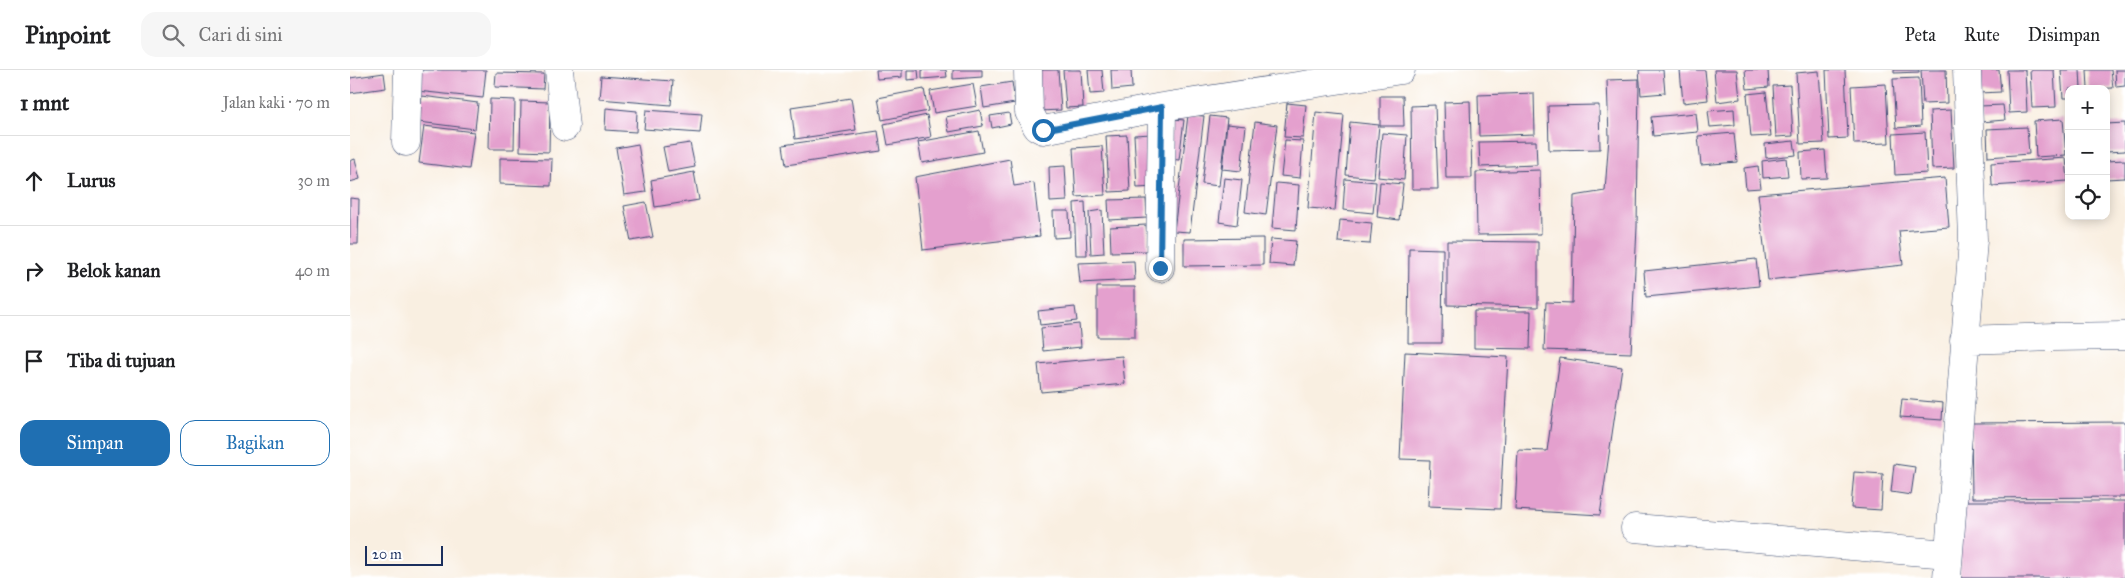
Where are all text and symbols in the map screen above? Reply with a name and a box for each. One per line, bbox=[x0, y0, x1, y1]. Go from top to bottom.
search box bbox=[141, 12, 491, 57]
text: Pinpoint bbox=[25, 20, 111, 50]
icon: search bbox=[159, 21, 187, 49]
text: Cari di sini bbox=[199, 23, 283, 46]
text: Peta bbox=[1905, 24, 1936, 46]
text: Rute bbox=[1964, 24, 2000, 46]
text: Disimpan bbox=[2028, 24, 2100, 46]
map controls bbox=[2065, 85, 2110, 220]
button: + bbox=[2065, 85, 2110, 130]
text: 1 mnt bbox=[20, 90, 69, 116]
text: Jalan kaki · 70 m bbox=[223, 93, 330, 112]
route start bbox=[1032, 119, 1055, 142]
button: − bbox=[2065, 130, 2110, 175]
icon: ahead bbox=[20, 167, 48, 195]
text: Lurus bbox=[67, 169, 115, 192]
text: 30 m bbox=[297, 171, 330, 190]
button: locate bbox=[2065, 175, 2110, 220]
icon: right bbox=[20, 257, 48, 285]
route end bbox=[1149, 257, 1172, 280]
text: Belok kanan bbox=[67, 259, 161, 282]
text: 40 m bbox=[295, 261, 330, 280]
icon: arrive bbox=[20, 347, 48, 375]
text: Tiba di tujuan bbox=[67, 349, 175, 372]
button: Simpan bbox=[20, 420, 170, 466]
button: Bagikan bbox=[180, 420, 330, 466]
scale bar bbox=[365, 543, 442, 566]
text: 20 m bbox=[372, 546, 402, 563]

